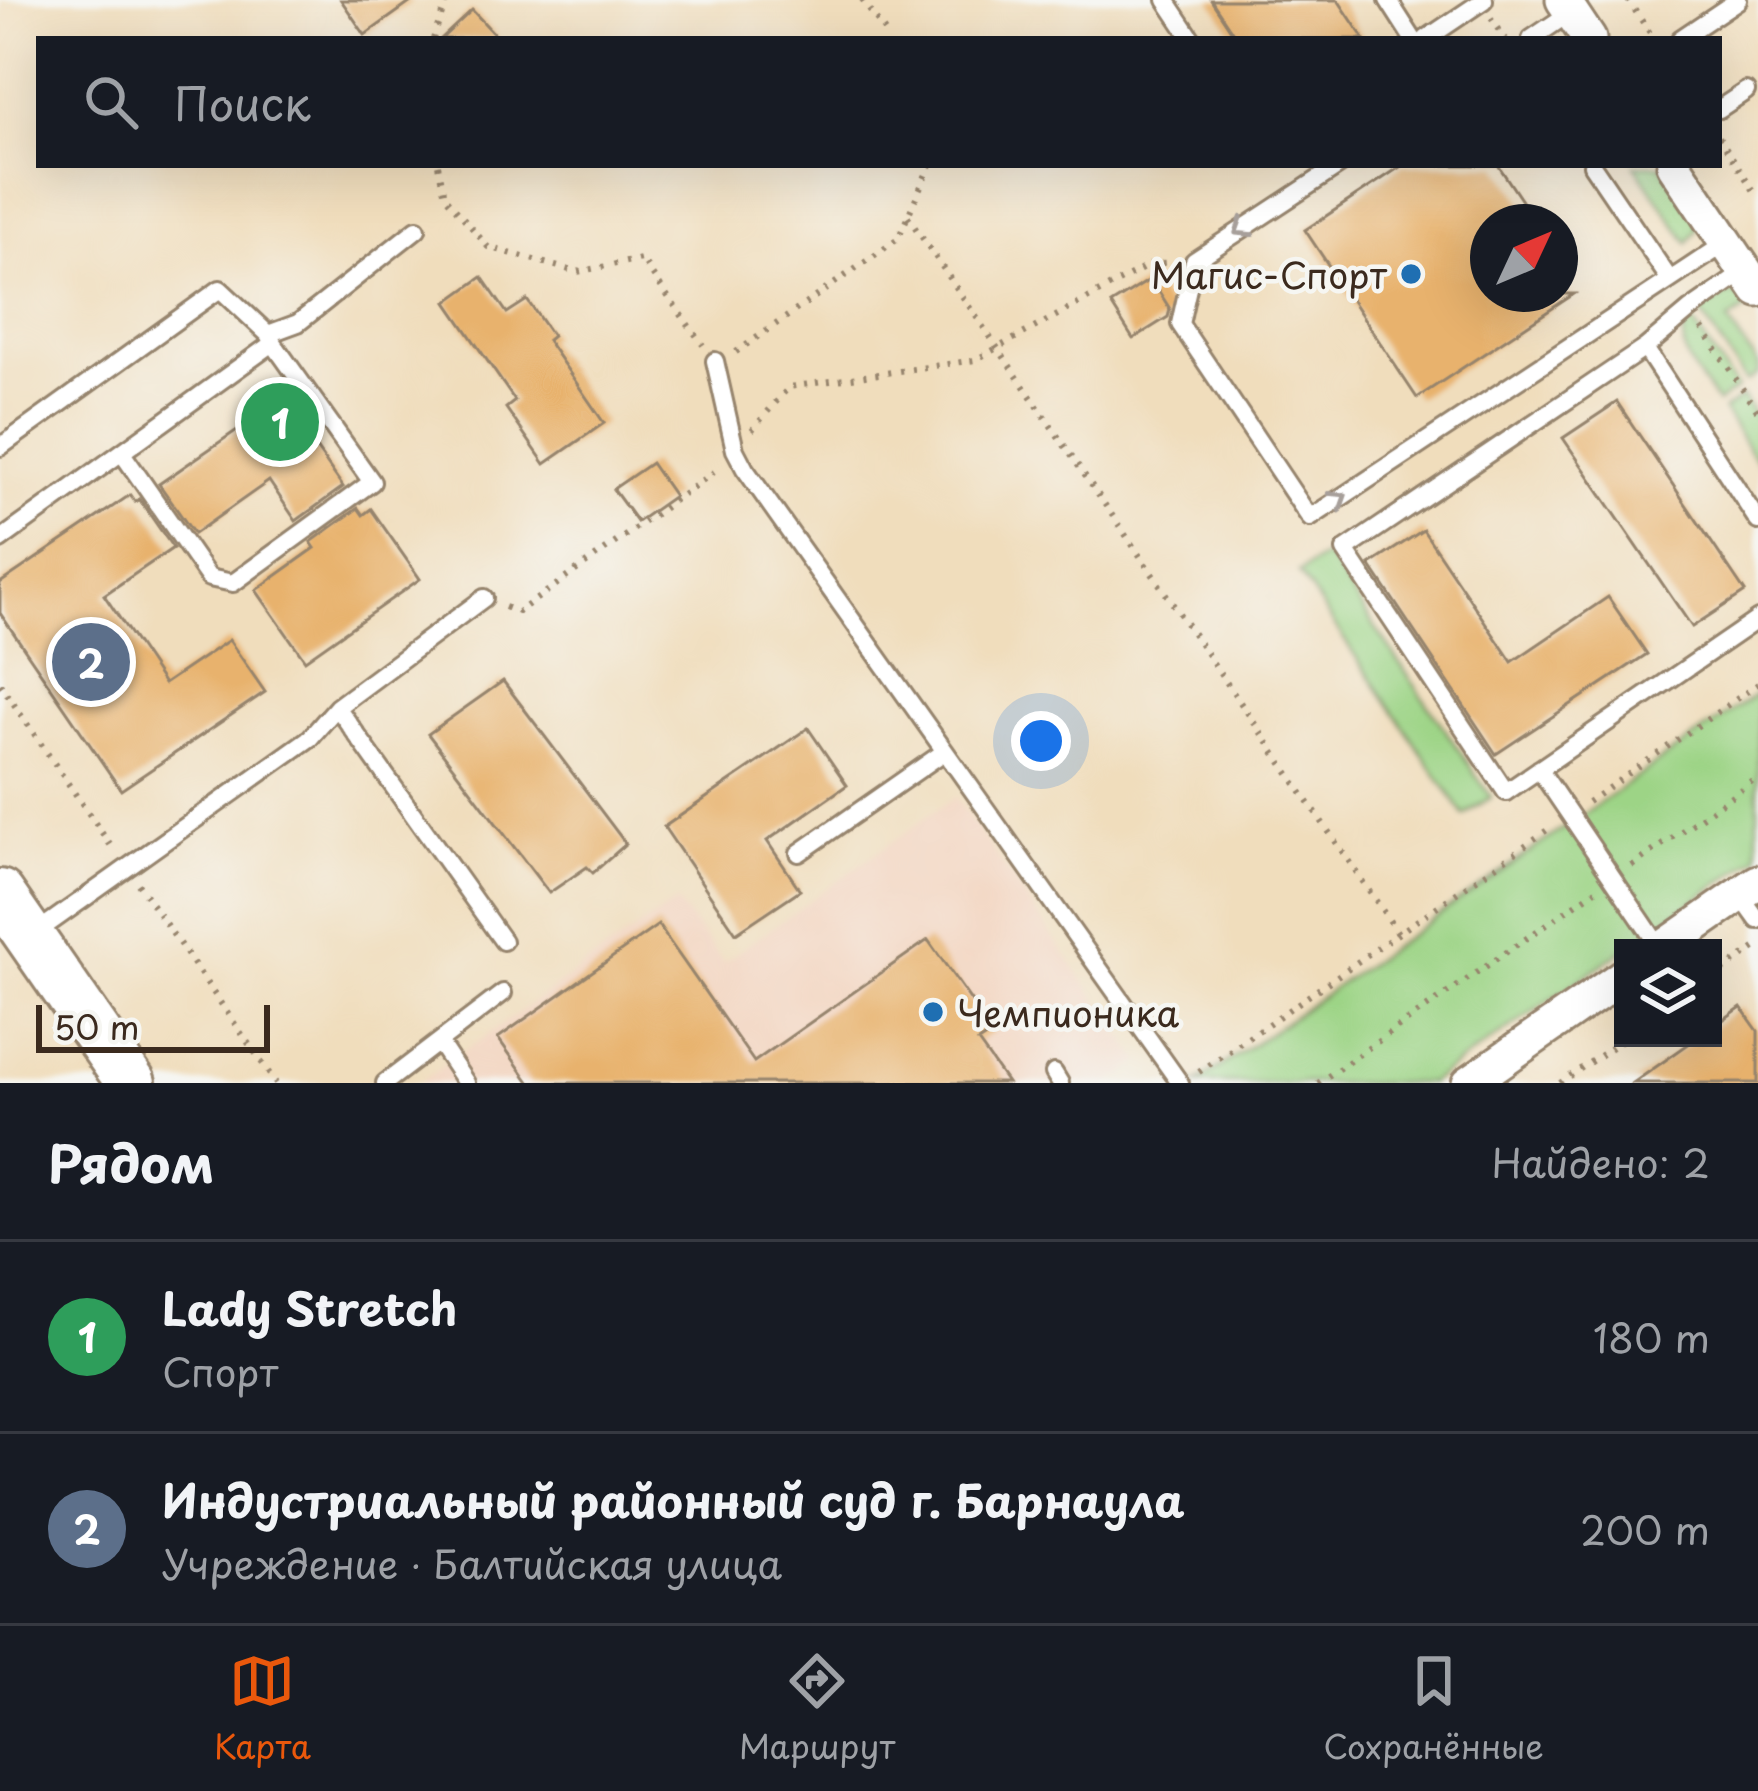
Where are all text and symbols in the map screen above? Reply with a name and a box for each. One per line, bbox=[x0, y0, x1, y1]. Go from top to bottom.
search box bbox=[36, 36, 1722, 168]
text: Поиск bbox=[174, 68, 311, 136]
icon: search bbox=[78, 69, 144, 135]
north arrow bbox=[1470, 204, 1578, 312]
one-way arrow bbox=[1234, 215, 1256, 237]
place label: Магис-Спорт bbox=[1151, 247, 1388, 301]
marker: Магис-Спорт bbox=[1398, 261, 1424, 287]
pin: 1 bbox=[241, 377, 319, 467]
one-way arrow bbox=[1326, 491, 1348, 513]
pin: 2 bbox=[52, 617, 130, 707]
your location bbox=[1011, 711, 1071, 771]
map controls bbox=[1614, 939, 1722, 1047]
button: layers bbox=[1614, 939, 1722, 1047]
place label: Чемпионика bbox=[957, 985, 1179, 1039]
scale bar bbox=[36, 999, 270, 1052]
marker: Чемпионика bbox=[920, 999, 946, 1025]
text: 50 m bbox=[54, 1001, 140, 1051]
text: Рядом bbox=[48, 1123, 214, 1200]
text: Найдено: 2 bbox=[1491, 1132, 1710, 1191]
text: Lady Stretch bbox=[162, 1273, 457, 1341]
text: 1 bbox=[78, 1307, 96, 1366]
text: 180 m bbox=[1593, 1307, 1710, 1366]
text: Спорт bbox=[162, 1341, 278, 1400]
text: Индустриальный районный суд г. Барнаула bbox=[162, 1465, 1185, 1533]
text: 2 bbox=[73, 1499, 101, 1558]
text: 200 m bbox=[1580, 1499, 1710, 1558]
text: Учреждение · Балтийская улица bbox=[162, 1533, 782, 1592]
tab: Карта bbox=[214, 1648, 311, 1770]
tab: Маршрут bbox=[739, 1648, 895, 1770]
tab: Сохранённые bbox=[1323, 1648, 1544, 1770]

